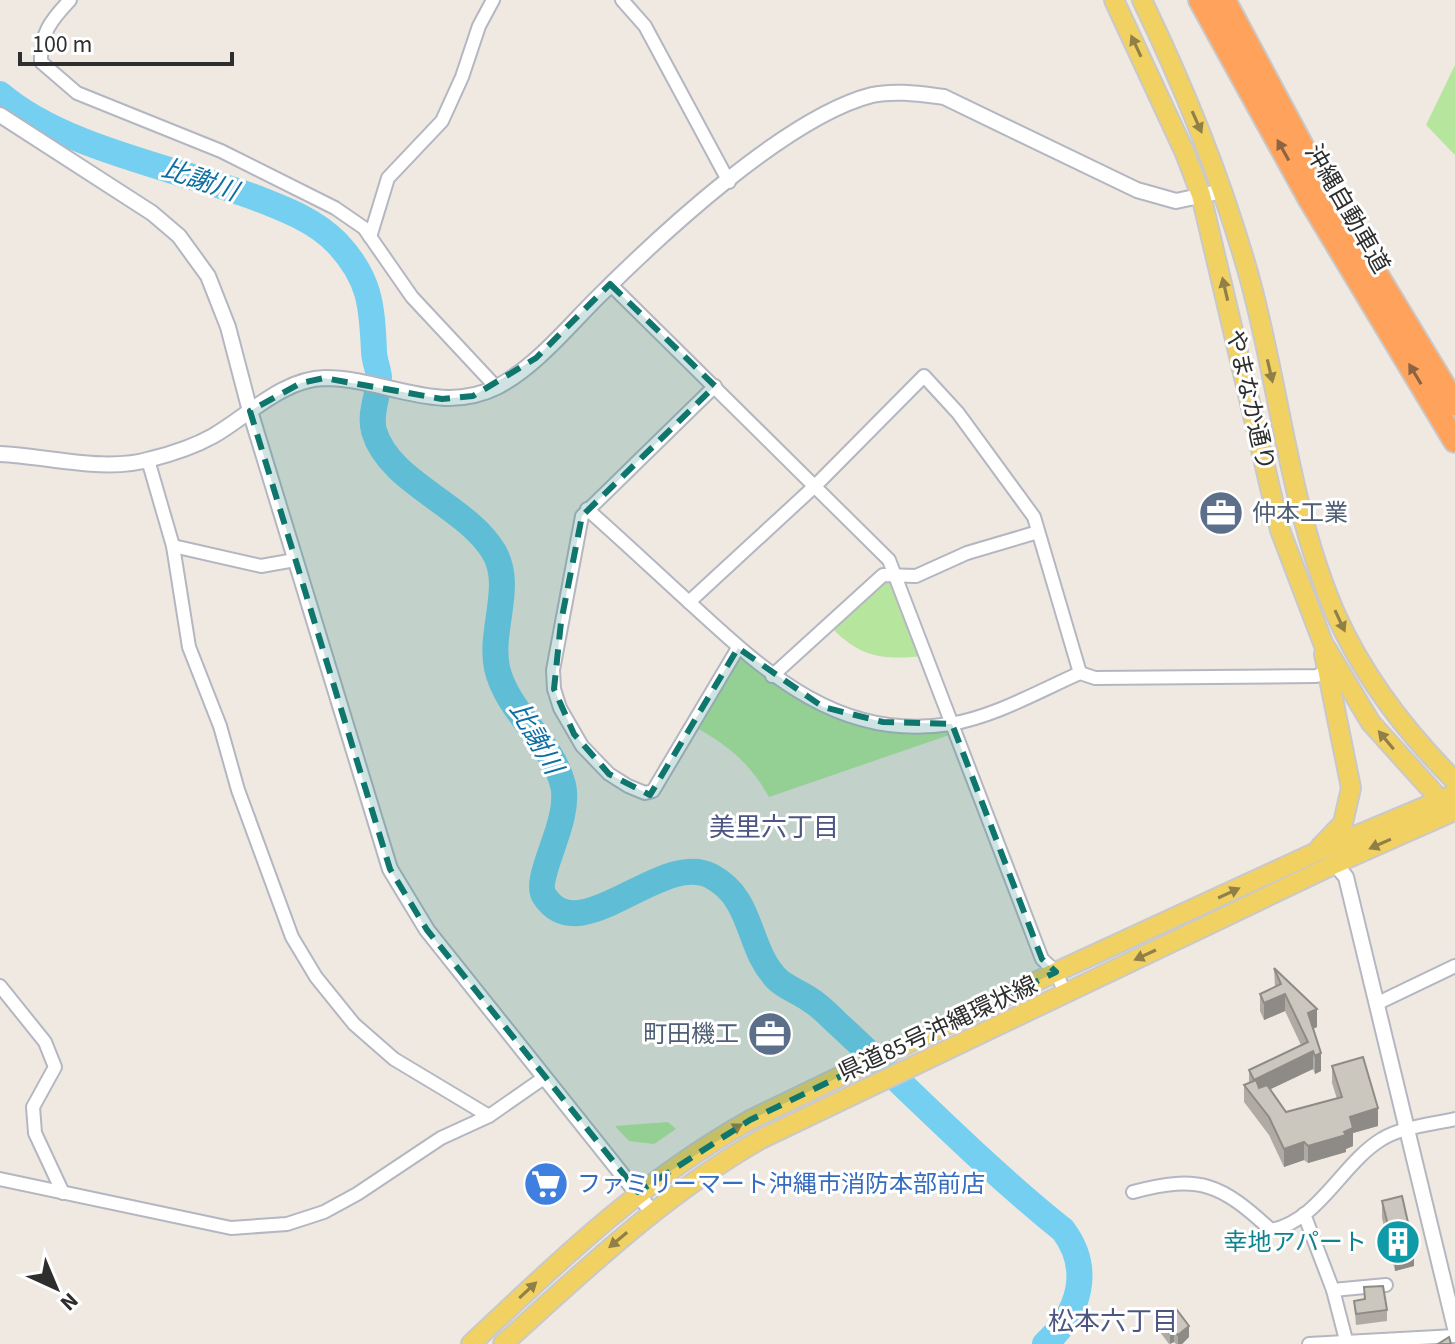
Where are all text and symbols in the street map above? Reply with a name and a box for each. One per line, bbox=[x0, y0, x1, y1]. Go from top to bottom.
scale bar bbox=[20, 16, 232, 66]
text: 100 m bbox=[32, 27, 92, 62]
one-way arrow bbox=[1129, 35, 1143, 58]
one-way arrow bbox=[1190, 110, 1203, 134]
street label: 沖縄自動車道 bbox=[1296, 138, 1398, 280]
one-way arrow bbox=[1276, 139, 1290, 161]
water label: 比謝川 bbox=[157, 150, 246, 211]
one-way arrow bbox=[1218, 277, 1231, 302]
street label: やまなか通り bbox=[1217, 326, 1283, 474]
one-way arrow bbox=[1264, 359, 1277, 384]
one-way arrow bbox=[1408, 363, 1422, 385]
office icon: 仲本工業 bbox=[1197, 489, 1245, 537]
place label: 仲本工業 bbox=[1252, 496, 1348, 531]
one-way arrow bbox=[1333, 609, 1347, 633]
water label: 比謝川 bbox=[500, 695, 573, 784]
one-way arrow bbox=[1378, 731, 1395, 751]
district label: 美里六丁目 bbox=[709, 809, 839, 846]
one-way arrow bbox=[1368, 837, 1392, 851]
one-way arrow bbox=[1217, 886, 1240, 900]
one-way arrow bbox=[1133, 948, 1157, 962]
street label: 県道85号沖縄環状線 bbox=[833, 968, 1043, 1090]
office icon: 町田機工 bbox=[746, 1010, 794, 1058]
place label: 町田機工 bbox=[643, 1017, 739, 1052]
one-way arrow bbox=[720, 1123, 743, 1137]
supermarket icon: ファミリーマート沖縄市消防本部前店 bbox=[522, 1160, 570, 1208]
place label: ファミリーマート沖縄市消防本部前店 bbox=[577, 1167, 985, 1202]
building icon: 幸地アパート bbox=[1374, 1218, 1422, 1266]
place label: 幸地アパート bbox=[1223, 1225, 1367, 1260]
one-way arrow bbox=[608, 1231, 628, 1248]
north arrow bbox=[16, 1248, 96, 1328]
one-way arrow bbox=[518, 1282, 537, 1300]
text: N bbox=[53, 1285, 86, 1318]
district label: 松本六丁目 bbox=[1048, 1303, 1178, 1340]

